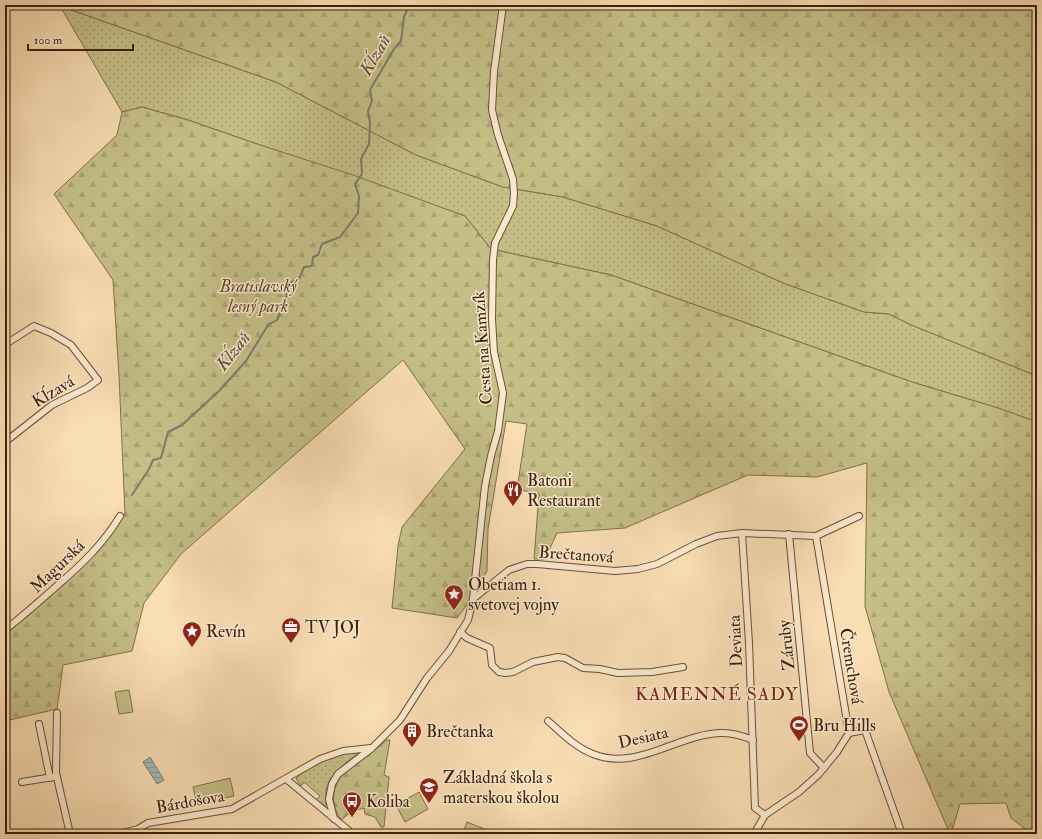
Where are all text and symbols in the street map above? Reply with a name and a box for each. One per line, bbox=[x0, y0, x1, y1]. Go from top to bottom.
scale bar bbox=[28, 26, 133, 52]
water label: Kĺzaň bbox=[353, 30, 397, 81]
text: 100 m bbox=[34, 33, 63, 48]
park label: Bratislavský lesný park bbox=[219, 276, 299, 317]
street label: Cesta na Kamzík bbox=[468, 290, 497, 405]
water label: Kĺzaň bbox=[210, 326, 256, 376]
street label: Kĺzavá bbox=[27, 368, 79, 412]
place label: Batoni Restaurant bbox=[527, 470, 601, 511]
restaurant icon: Batoni Restaurant bbox=[502, 479, 524, 507]
street label: Magurská bbox=[26, 535, 90, 597]
street label: Brečtanová bbox=[538, 541, 615, 568]
place label: Obetiam 1. svetovej vojny bbox=[468, 574, 559, 616]
place icon: Obetiam 1. svetovej vojny bbox=[443, 583, 465, 611]
street label: Deviata bbox=[724, 613, 747, 668]
office icon: TV JOJ bbox=[280, 616, 302, 644]
place label: TV JOJ bbox=[305, 617, 361, 639]
street label: Záruby bbox=[773, 618, 801, 671]
place icon: Revín bbox=[181, 620, 203, 648]
place label: Revín bbox=[206, 621, 246, 642]
street label: Čremchová bbox=[835, 626, 869, 707]
district label: KAMENNÉ SADY bbox=[635, 683, 799, 706]
sports icon: Bru Hills bbox=[788, 714, 810, 742]
place label: Bru Hills bbox=[813, 715, 876, 736]
building icon: Brečtanka bbox=[401, 720, 423, 748]
place label: Brečtanka bbox=[426, 721, 495, 742]
street label: Desiata bbox=[616, 721, 671, 753]
place label: Základná škola s materskou školou bbox=[443, 767, 560, 808]
school or university icon: Základná škola s materskou školou bbox=[418, 776, 440, 804]
street label: Bárdošova bbox=[154, 785, 227, 818]
bus stop icon: Koliba bbox=[341, 790, 363, 818]
place label: Koliba bbox=[366, 791, 411, 812]

